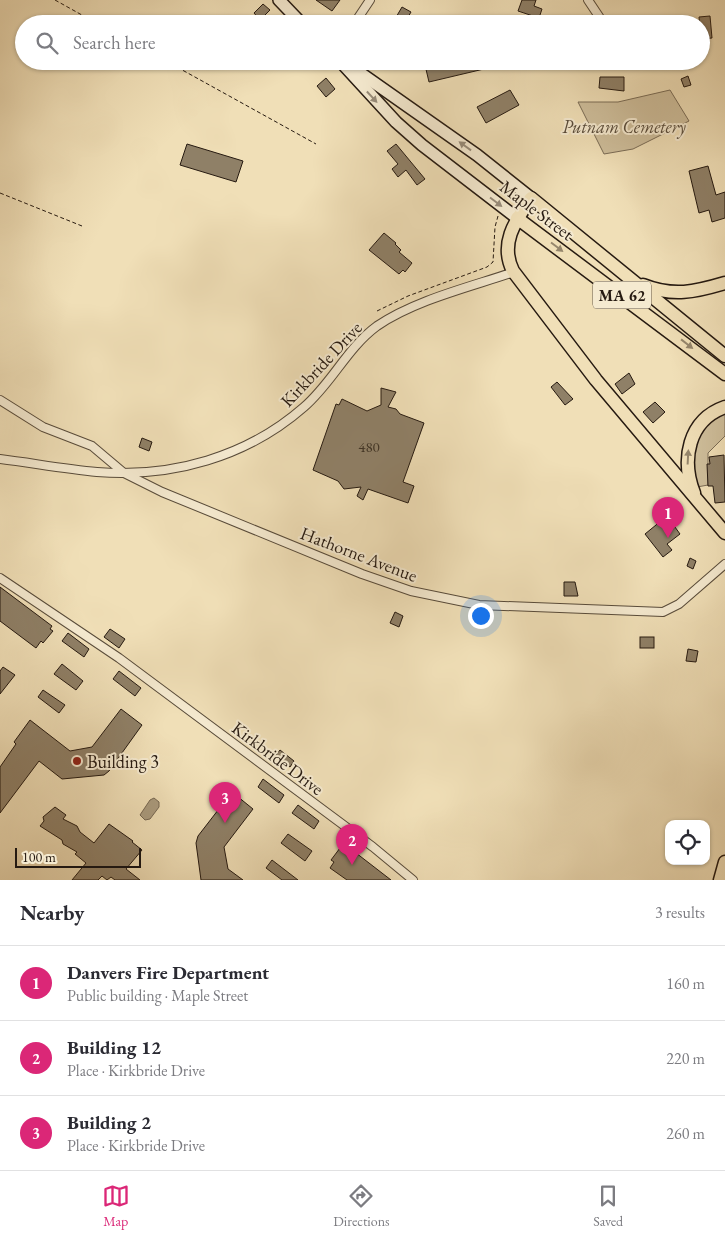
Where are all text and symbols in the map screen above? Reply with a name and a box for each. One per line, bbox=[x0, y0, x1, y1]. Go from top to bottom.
search box bbox=[15, 15, 710, 70]
icon: search bbox=[33, 29, 61, 57]
text: Search here bbox=[73, 30, 155, 55]
one-way arrow bbox=[366, 91, 378, 103]
park label: Putnam Cemetery bbox=[562, 115, 687, 139]
one-way arrow bbox=[458, 141, 471, 151]
street label: Maple Street bbox=[495, 175, 579, 245]
one-way arrow bbox=[489, 197, 503, 207]
one-way arrow bbox=[550, 241, 563, 252]
road number: MA 62 bbox=[593, 282, 651, 308]
street label: Kirkbride Drive bbox=[275, 316, 367, 412]
one-way arrow bbox=[680, 338, 693, 349]
house number: 480 bbox=[358, 437, 380, 456]
one-way arrow bbox=[684, 449, 692, 465]
pin: 1 bbox=[652, 497, 684, 538]
street label: Hathorne Avenue bbox=[297, 521, 421, 587]
your location bbox=[468, 603, 494, 629]
street label: Kirkbride Drive bbox=[228, 716, 328, 800]
place label: Building 3 bbox=[87, 750, 159, 773]
marker: Building 3 bbox=[71, 755, 83, 767]
pin: 3 bbox=[209, 782, 241, 823]
map controls bbox=[665, 820, 710, 865]
button: locate bbox=[665, 820, 710, 865]
pin: 2 bbox=[336, 824, 368, 865]
scale bar bbox=[15, 845, 141, 868]
text: 100 m bbox=[22, 848, 56, 866]
text: Nearby bbox=[20, 899, 84, 926]
text: 3 results bbox=[655, 902, 705, 923]
text: Danvers Fire Department bbox=[67, 960, 269, 985]
text: 1 bbox=[32, 973, 40, 994]
text: 160 m bbox=[666, 973, 705, 994]
text: Public building · Maple Street bbox=[67, 985, 248, 1006]
text: Building 12 bbox=[67, 1035, 161, 1060]
text: 2 bbox=[32, 1048, 40, 1069]
text: 220 m bbox=[666, 1048, 705, 1069]
text: Place · Kirkbride Drive bbox=[67, 1060, 205, 1081]
text: Building 2 bbox=[67, 1110, 151, 1135]
text: 3 bbox=[32, 1123, 40, 1144]
text: 260 m bbox=[666, 1123, 705, 1144]
text: Place · Kirkbride Drive bbox=[67, 1135, 205, 1156]
tab: Map bbox=[102, 1182, 130, 1230]
tab: Directions bbox=[333, 1182, 390, 1230]
tab: Saved bbox=[593, 1182, 623, 1230]

